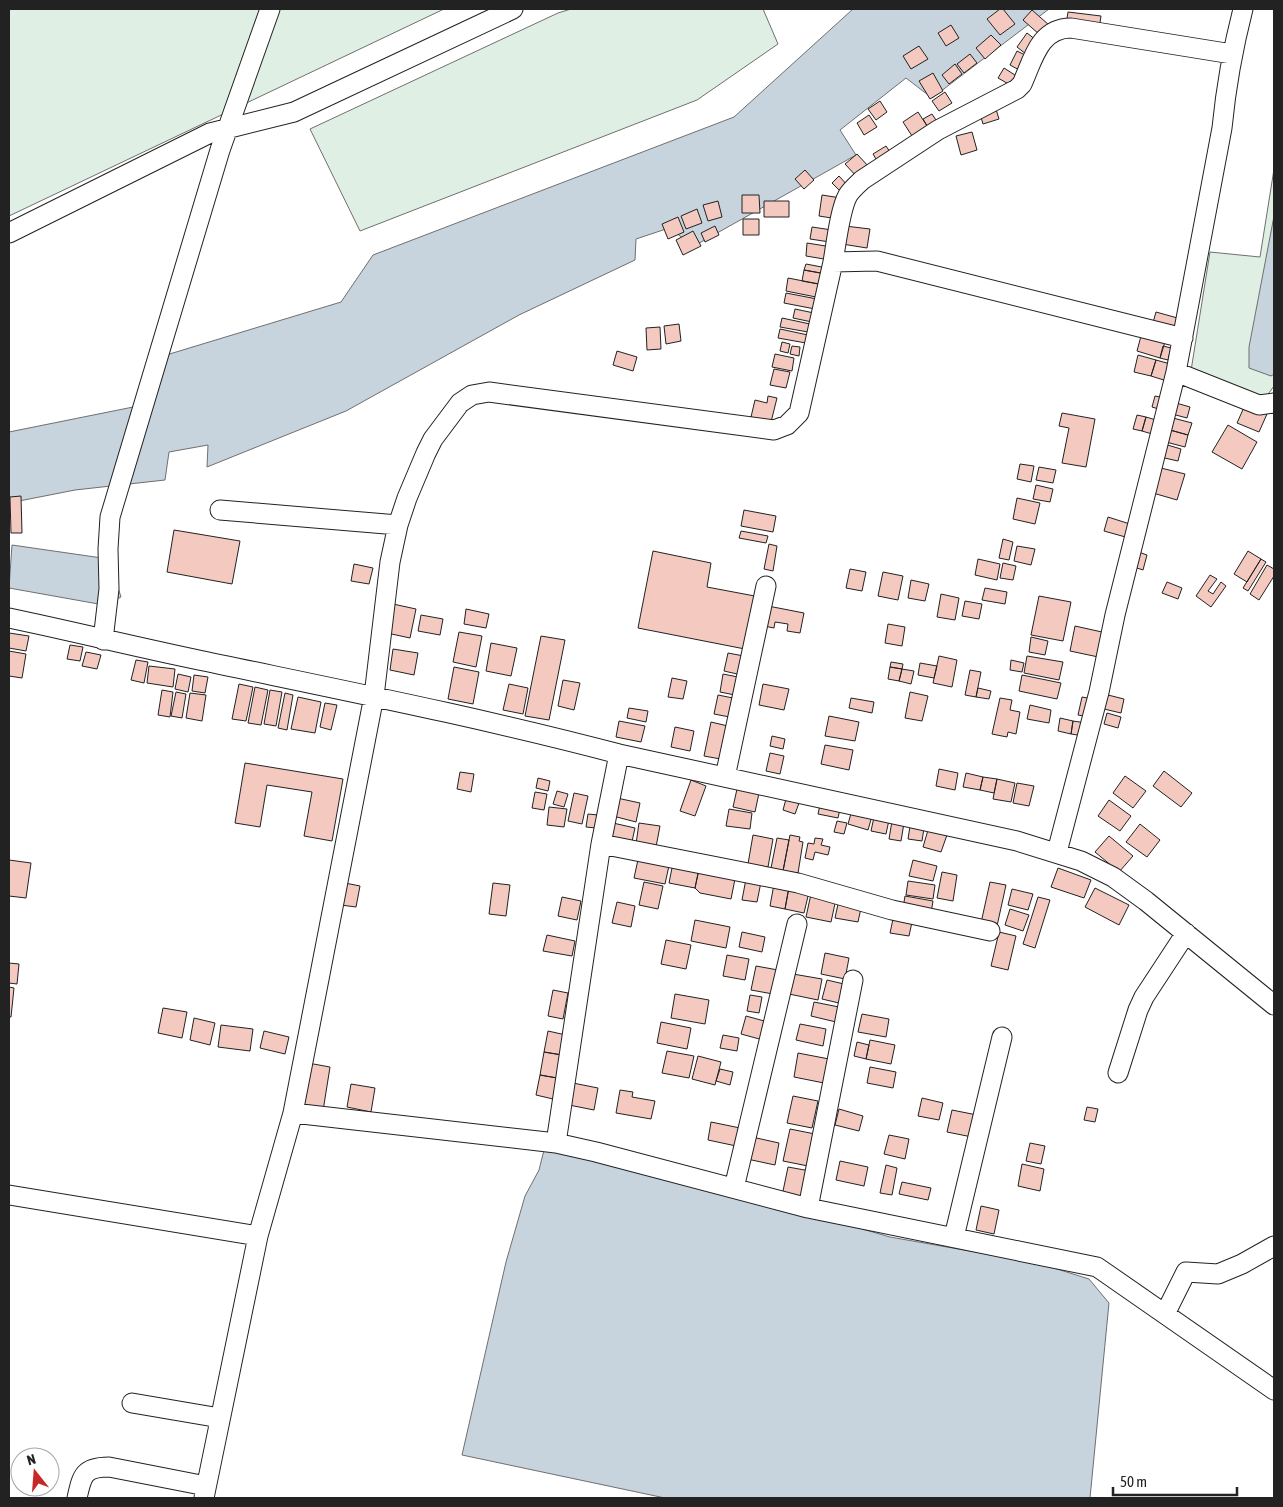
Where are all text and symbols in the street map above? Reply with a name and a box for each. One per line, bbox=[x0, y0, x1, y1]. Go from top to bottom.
north arrow bbox=[10, 1447, 60, 1497]
text: N bbox=[25, 1451, 37, 1468]
scale bar bbox=[1113, 1464, 1237, 1496]
text: 50 m bbox=[1120, 1473, 1147, 1490]

